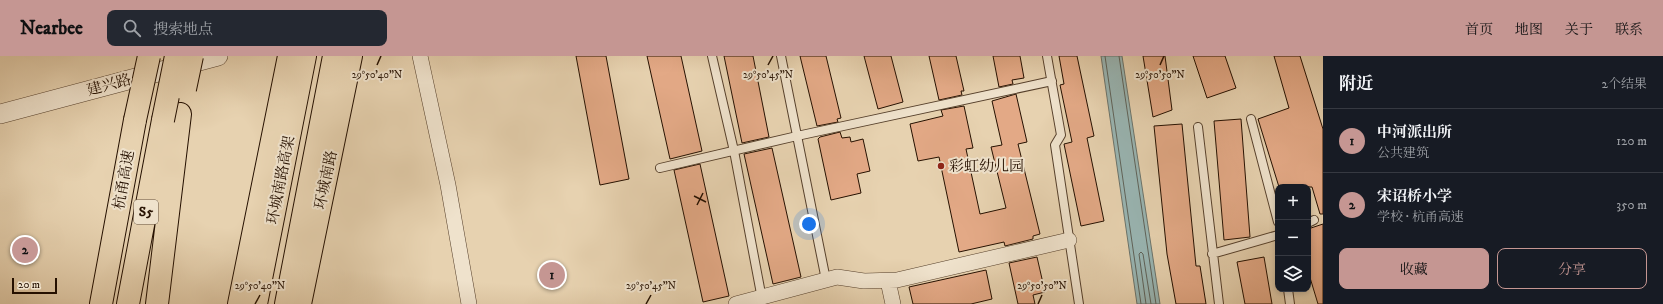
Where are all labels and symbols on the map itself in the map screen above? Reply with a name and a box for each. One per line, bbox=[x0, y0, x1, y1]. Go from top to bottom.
text: 29°50'40"N bbox=[352, 69, 402, 81]
text: 29°50'45"N bbox=[743, 69, 793, 81]
text: 29°50'50"N bbox=[1135, 69, 1185, 81]
street label: 建兴路 bbox=[85, 70, 133, 100]
street label: 环城南路高架 bbox=[263, 134, 299, 226]
street label: 杭甬高速 bbox=[109, 149, 139, 211]
street label: 环城南路 bbox=[310, 149, 342, 211]
place label: 彩虹幼儿园 bbox=[949, 157, 1024, 176]
marker: 彩虹幼儿园 bbox=[936, 161, 946, 171]
road number: S5 bbox=[134, 200, 158, 224]
your location bbox=[799, 214, 819, 234]
pin: 2 bbox=[12, 235, 38, 265]
pin: 1 bbox=[539, 260, 565, 290]
scale bar bbox=[12, 276, 57, 295]
text: 29°50'40"N bbox=[235, 280, 285, 292]
text: 29°50'45"N bbox=[626, 280, 676, 292]
text: 29°50'50"N bbox=[1017, 280, 1067, 292]

